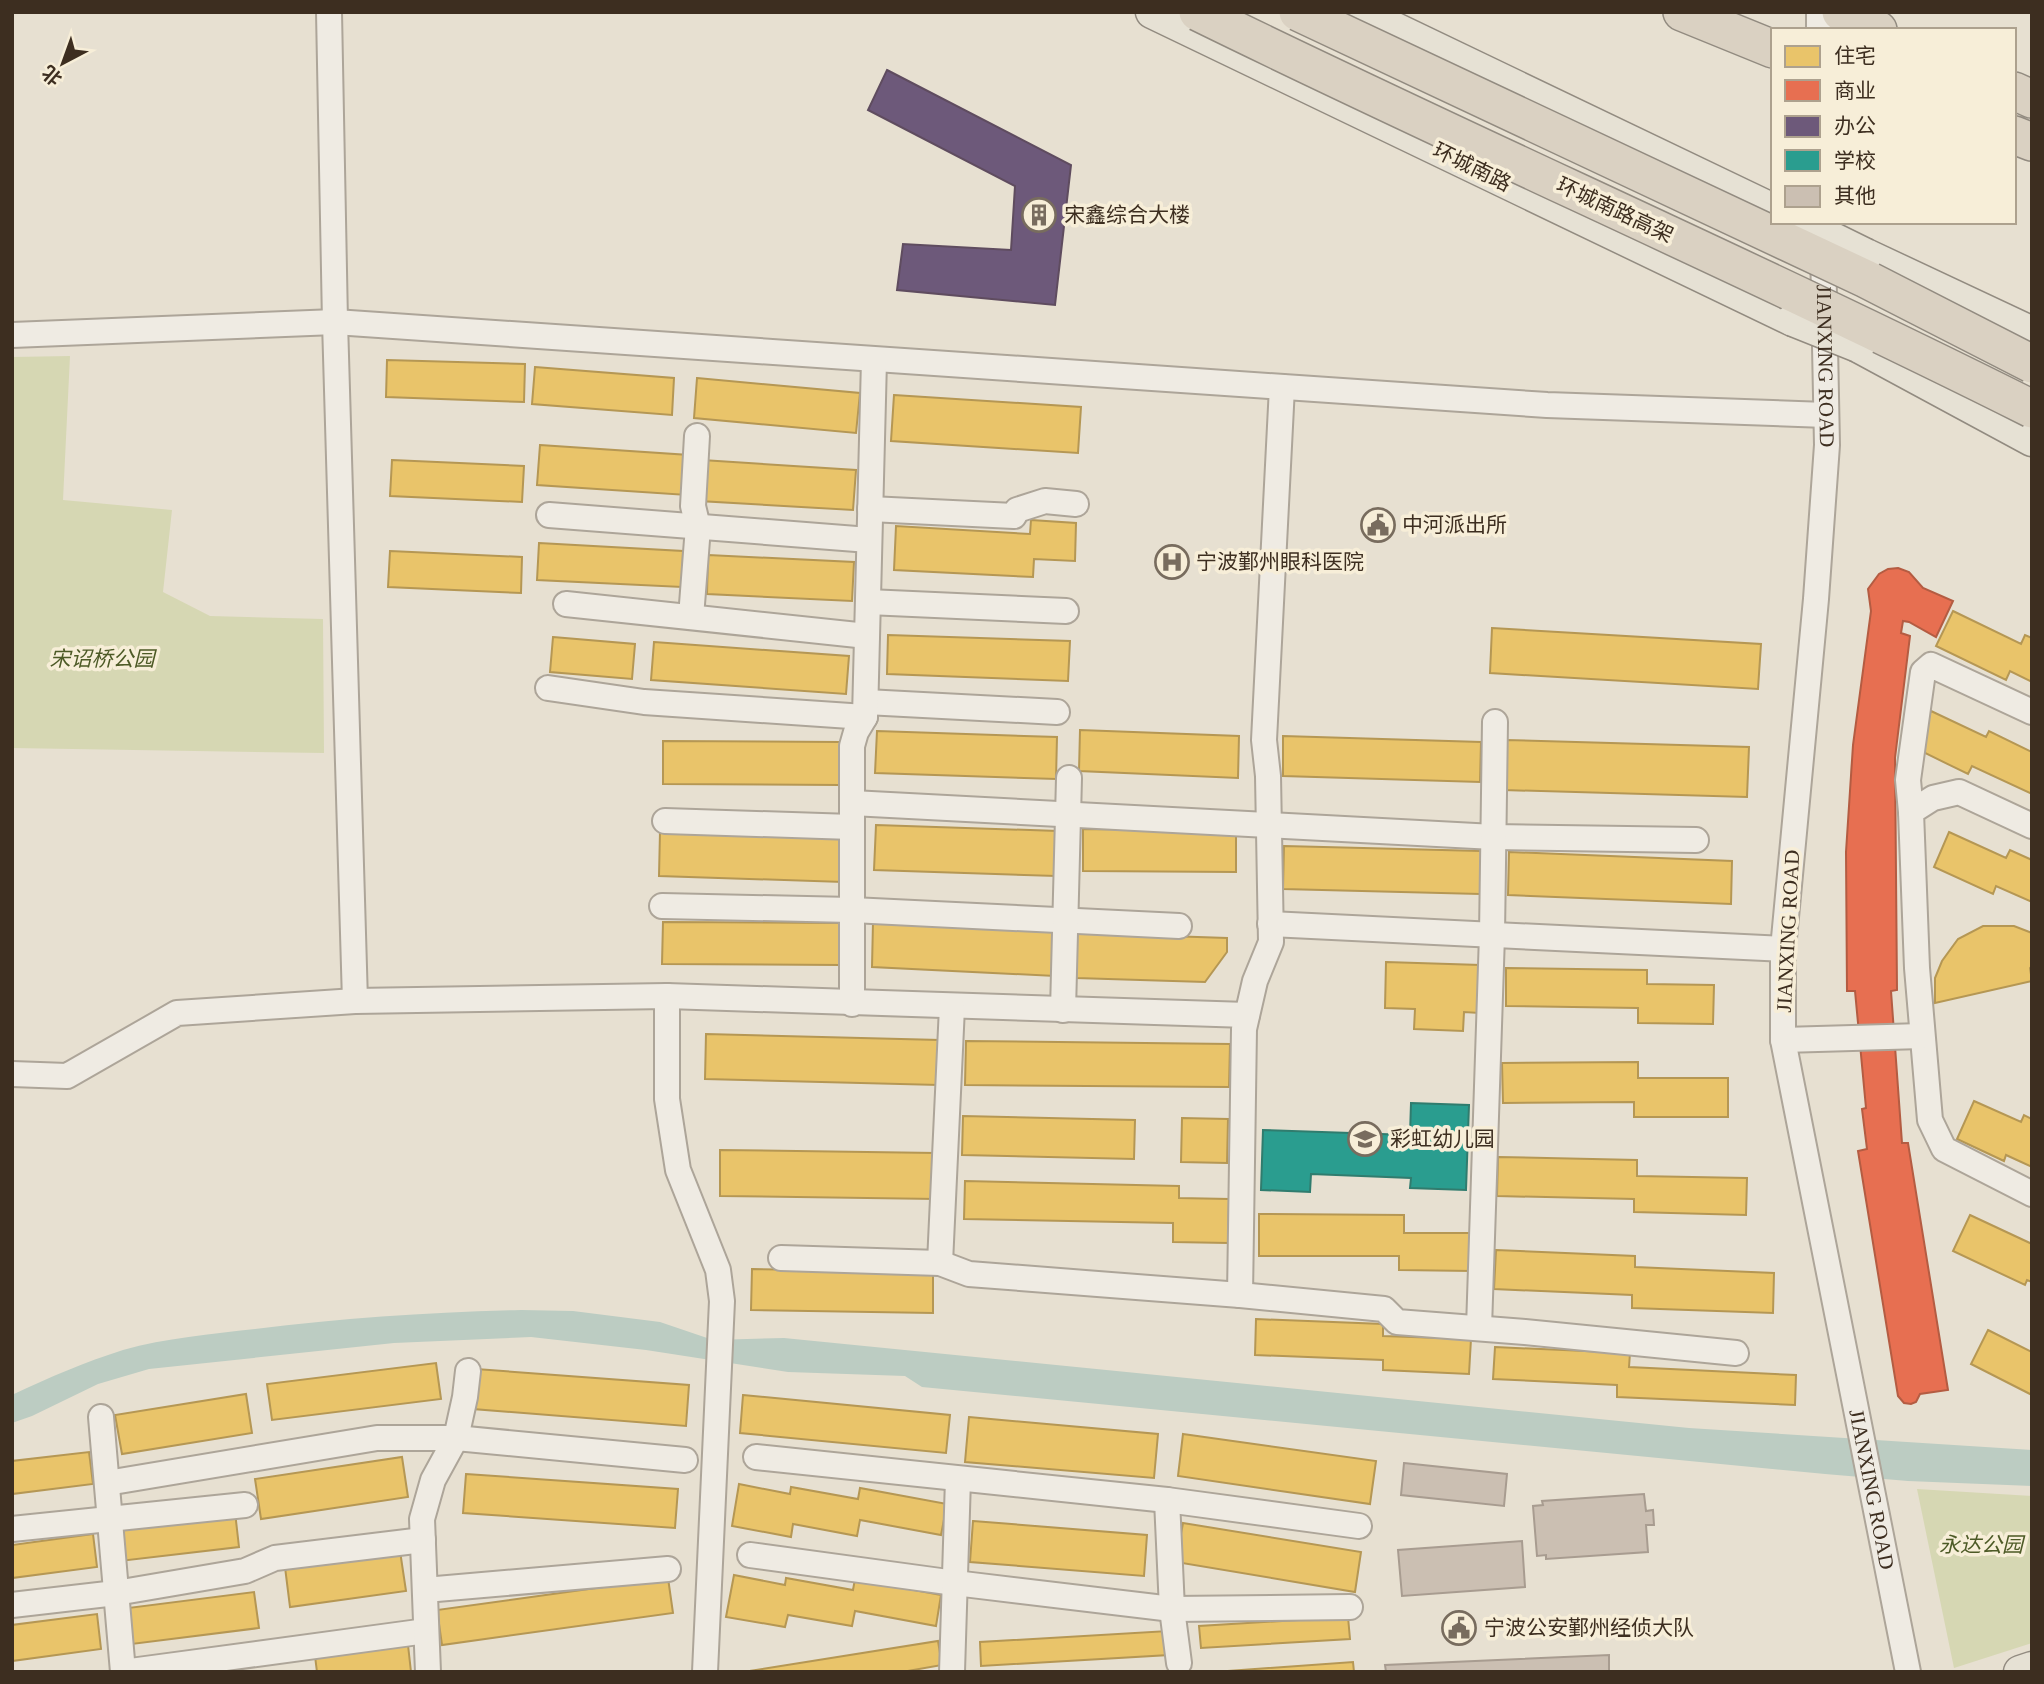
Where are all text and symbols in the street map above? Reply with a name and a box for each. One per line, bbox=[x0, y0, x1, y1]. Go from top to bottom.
north arrow bbox=[28, 28, 98, 98]
legend bbox=[1771, 28, 2016, 224]
text: 住宅 bbox=[1834, 44, 1876, 68]
text: 北 bbox=[38, 61, 66, 90]
text: 商业 bbox=[1834, 79, 1876, 103]
text: 办公 bbox=[1834, 114, 1876, 138]
street label: 环城南路 bbox=[1429, 138, 1515, 196]
text: 学校 bbox=[1834, 149, 1876, 173]
street label: 环城南路高架 bbox=[1553, 172, 1677, 248]
text: 其他 bbox=[1834, 184, 1876, 208]
building icon: 宋鑫综合大楼 bbox=[1020, 196, 1058, 234]
place label: 宋鑫综合大楼 bbox=[1064, 203, 1190, 227]
street label: JIANXING ROAD bbox=[1812, 284, 1839, 448]
public building icon: 中河派出所 bbox=[1359, 506, 1397, 544]
place label: 中河派出所 bbox=[1402, 513, 1507, 537]
hospital icon: 宁波鄞州眼科医院 bbox=[1153, 543, 1191, 581]
place label: 宁波鄞州眼科医院 bbox=[1196, 550, 1364, 574]
park label: 宋诏桥公园 bbox=[50, 647, 157, 671]
street label: JIANXING ROAD bbox=[1772, 849, 1804, 1013]
school or university icon: 彩虹幼儿园 bbox=[1346, 1120, 1384, 1158]
place label: 彩虹幼儿园 bbox=[1390, 1127, 1495, 1151]
street label: JIANXING ROAD bbox=[1844, 1407, 1899, 1572]
park label: 永达公园 bbox=[1939, 1533, 2026, 1557]
public building icon: 宁波公安鄞州经侦大队 bbox=[1440, 1609, 1478, 1647]
place label: 宁波公安鄞州经侦大队 bbox=[1484, 1616, 1694, 1640]

